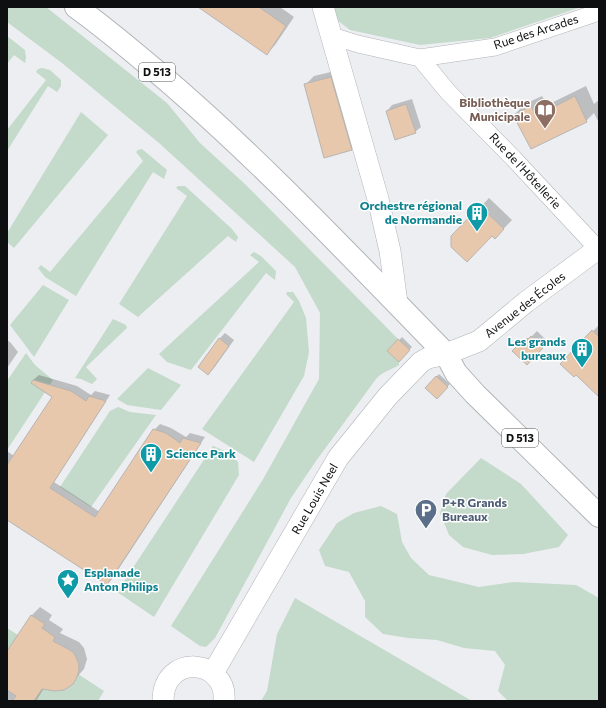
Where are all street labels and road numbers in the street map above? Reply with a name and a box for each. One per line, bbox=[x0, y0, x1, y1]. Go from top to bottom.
street label: Rue des Arcades bbox=[492, 11, 580, 51]
road number: D 513 bbox=[139, 63, 175, 81]
street label: Rue de l'Hôtellerie bbox=[487, 130, 564, 211]
street label: Avenue des Écoles bbox=[481, 268, 567, 340]
road number: D 513 bbox=[502, 429, 538, 447]
street label: Rue Louis Neel bbox=[288, 461, 340, 536]

